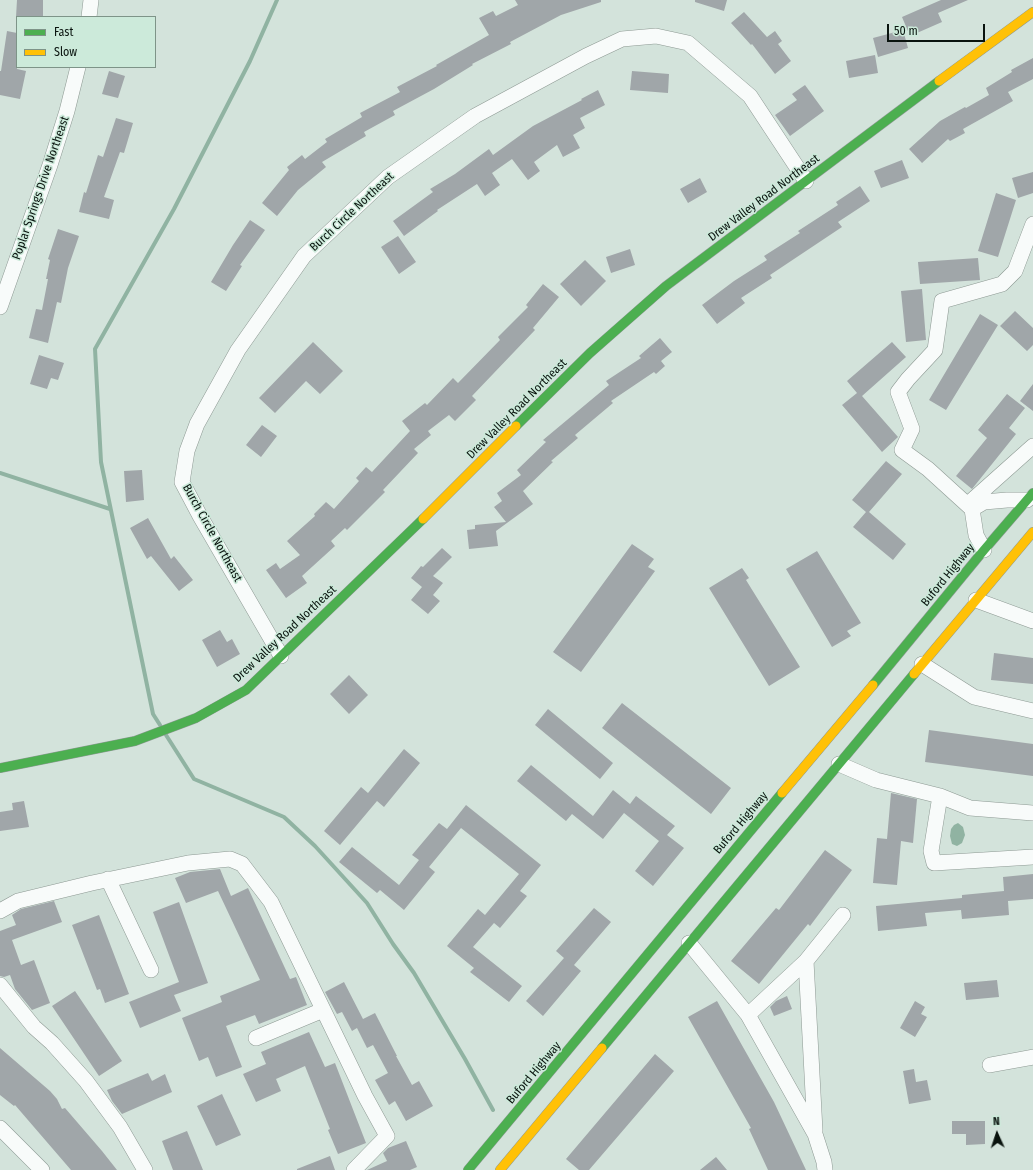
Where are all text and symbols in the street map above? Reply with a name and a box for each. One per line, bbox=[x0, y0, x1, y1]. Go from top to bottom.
legend bbox=[16, 16, 156, 68]
scale bar bbox=[889, 16, 987, 42]
text: 50 m bbox=[894, 24, 918, 38]
text: Fast bbox=[54, 25, 73, 39]
text: Slow bbox=[54, 45, 77, 59]
street label: Poplar Springs Drive Northeast bbox=[10, 114, 72, 262]
street label: Drew Valley Road Northeast bbox=[706, 151, 822, 245]
street label: Burch Circle Northeast bbox=[307, 169, 397, 255]
street label: Drew Valley Road Northeast bbox=[464, 356, 570, 462]
street label: Burch Circle Northeast bbox=[179, 482, 245, 584]
street label: Buford Highway bbox=[918, 541, 978, 609]
street label: Drew Valley Road Northeast bbox=[231, 583, 339, 685]
street label: Buford Highway bbox=[711, 789, 771, 857]
street label: Buford Highway bbox=[504, 1039, 564, 1107]
north arrow bbox=[977, 1114, 1017, 1154]
text: N bbox=[993, 1115, 1000, 1128]

